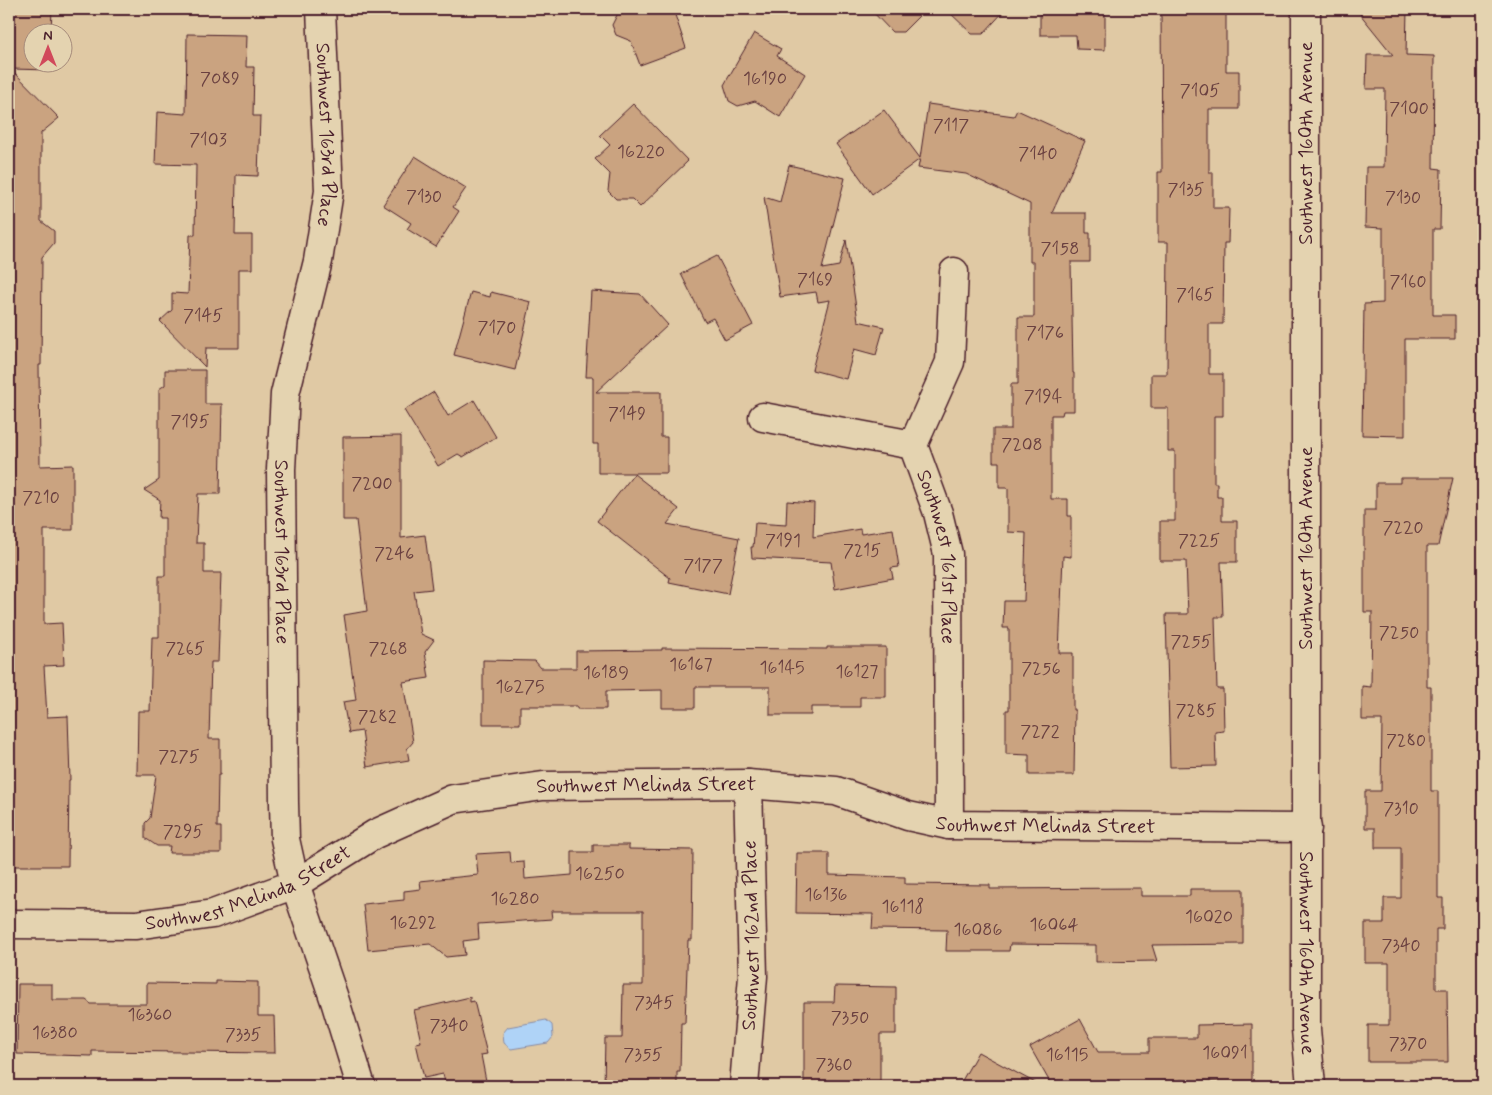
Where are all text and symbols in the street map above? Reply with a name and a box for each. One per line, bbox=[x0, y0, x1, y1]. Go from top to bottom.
north arrow bbox=[22, 22, 72, 72]
text: N bbox=[43, 27, 53, 45]
street label: Southwest 160th Avenue bbox=[1293, 41, 1320, 245]
street label: Southwest 163rd Place bbox=[309, 42, 343, 229]
house number: 7089 bbox=[200, 67, 240, 91]
house number: 16190 bbox=[743, 67, 787, 91]
house number: 7105 bbox=[1180, 79, 1220, 103]
house number: 7100 bbox=[1389, 97, 1429, 121]
house number: 7117 bbox=[933, 114, 969, 138]
house number: 7103 bbox=[189, 128, 227, 152]
house number: 16220 bbox=[617, 140, 665, 164]
house number: 7140 bbox=[1018, 142, 1058, 166]
house number: 7135 bbox=[1168, 178, 1205, 202]
house number: 7130 bbox=[406, 185, 442, 209]
house number: 7130 bbox=[1385, 186, 1421, 210]
house number: 7158 bbox=[1041, 237, 1079, 261]
house number: 7169 bbox=[797, 268, 833, 292]
house number: 7160 bbox=[1389, 270, 1427, 294]
house number: 7165 bbox=[1176, 283, 1214, 307]
house number: 7145 bbox=[183, 304, 223, 328]
house number: 7170 bbox=[478, 316, 516, 340]
house number: 7176 bbox=[1026, 321, 1064, 345]
house number: 7194 bbox=[1024, 385, 1062, 409]
house number: 7149 bbox=[608, 402, 646, 426]
house number: 7195 bbox=[171, 410, 210, 434]
house number: 7208 bbox=[1001, 433, 1043, 457]
street label: Southwest 160th Avenue bbox=[1293, 446, 1320, 650]
street label: Southwest 163rd Place bbox=[267, 459, 296, 644]
street label: Southwest 161st Place bbox=[910, 466, 962, 644]
house number: 7200 bbox=[351, 472, 393, 496]
house number: 7210 bbox=[22, 486, 60, 510]
house number: 7220 bbox=[1382, 516, 1424, 540]
house number: 7191 bbox=[765, 529, 801, 553]
house number: 7225 bbox=[1178, 529, 1220, 553]
house number: 7215 bbox=[843, 539, 881, 563]
house number: 7246 bbox=[374, 542, 414, 566]
house number: 7177 bbox=[683, 554, 723, 578]
house number: 7250 bbox=[1379, 621, 1419, 645]
house number: 7255 bbox=[1170, 630, 1212, 654]
house number: 7265 bbox=[165, 637, 205, 661]
house number: 7268 bbox=[368, 637, 408, 661]
house number: 16167 bbox=[669, 653, 713, 677]
house number: 16145 bbox=[759, 656, 805, 680]
house number: 7256 bbox=[1021, 657, 1061, 681]
house number: 16127 bbox=[836, 660, 878, 684]
house number: 16189 bbox=[583, 661, 629, 685]
house number: 16275 bbox=[495, 675, 545, 699]
house number: 7285 bbox=[1176, 699, 1217, 723]
house number: 7282 bbox=[358, 705, 397, 729]
house number: 7272 bbox=[1020, 720, 1060, 744]
house number: 7280 bbox=[1386, 729, 1426, 753]
house number: 7275 bbox=[158, 745, 200, 769]
street label: Southwest Melinda Street bbox=[534, 770, 757, 800]
house number: 7310 bbox=[1383, 797, 1419, 821]
street label: Southwest Melinda Street bbox=[933, 809, 1156, 840]
house number: 7295 bbox=[163, 820, 204, 844]
street label: Southwest Melinda Street bbox=[143, 839, 356, 937]
street label: Southwest 162nd Place bbox=[735, 840, 767, 1032]
street label: Southwest 160th Avenue bbox=[1293, 851, 1322, 1056]
house number: 16250 bbox=[575, 862, 625, 886]
house number: 16136 bbox=[804, 883, 848, 907]
house number: 16280 bbox=[490, 887, 540, 911]
house number: 16118 bbox=[882, 895, 924, 919]
house number: 16020 bbox=[1185, 905, 1233, 929]
house number: 16292 bbox=[389, 911, 437, 935]
house number: 16064 bbox=[1030, 913, 1079, 937]
house number: 16086 bbox=[954, 918, 1003, 942]
house number: 7340 bbox=[1381, 934, 1421, 958]
house number: 7345 bbox=[634, 991, 674, 1015]
house number: 16360 bbox=[128, 1003, 172, 1027]
house number: 7350 bbox=[831, 1006, 869, 1030]
house number: 7340 bbox=[429, 1014, 469, 1038]
house number: 16380 bbox=[32, 1021, 78, 1045]
house number: 7335 bbox=[225, 1023, 262, 1047]
house number: 7370 bbox=[1389, 1032, 1427, 1056]
house number: 16091 bbox=[1202, 1041, 1248, 1065]
house number: 7355 bbox=[623, 1043, 663, 1067]
house number: 16115 bbox=[1046, 1043, 1088, 1067]
house number: 7360 bbox=[815, 1053, 853, 1077]

